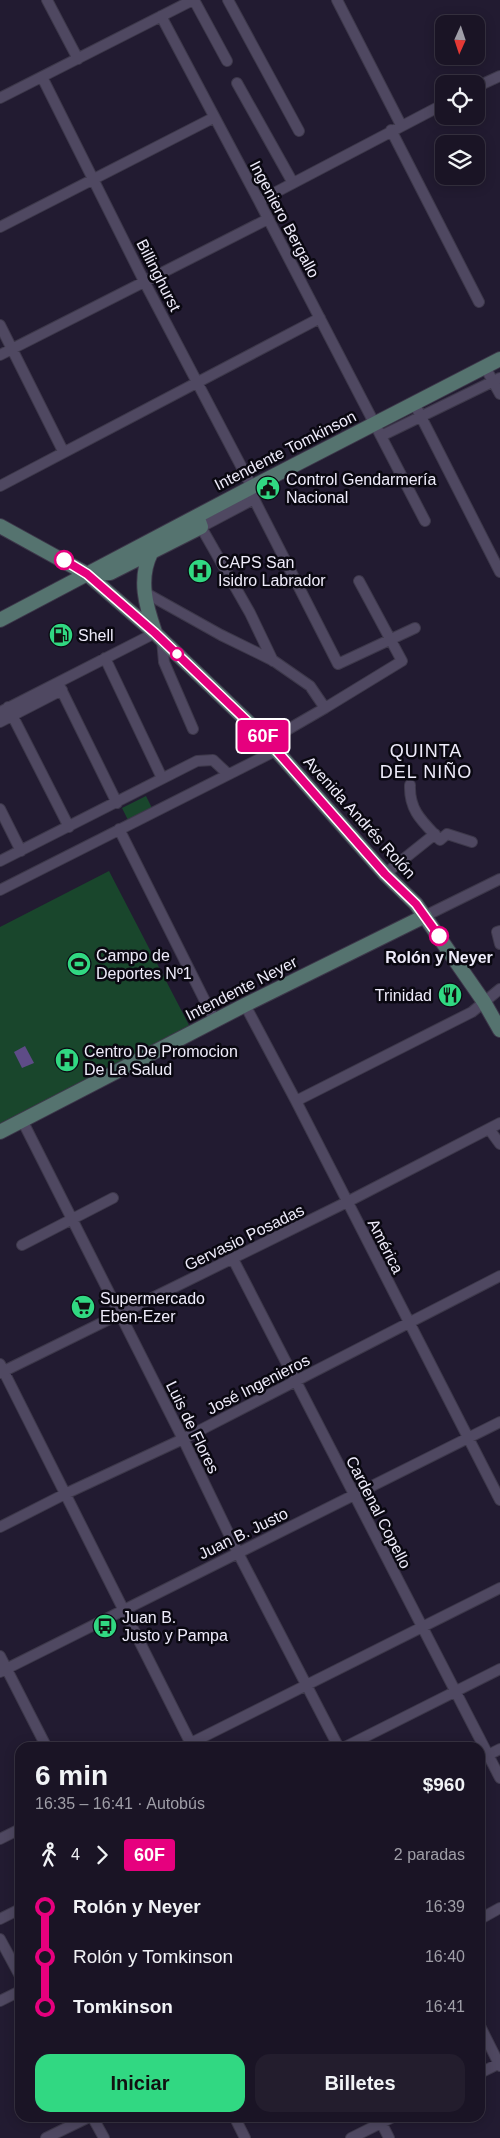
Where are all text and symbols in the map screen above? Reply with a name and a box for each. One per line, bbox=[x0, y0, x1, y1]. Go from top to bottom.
north arrow bbox=[435, 15, 485, 65]
map controls bbox=[435, 15, 485, 185]
button: locate bbox=[435, 75, 485, 125]
button: layers bbox=[435, 135, 485, 185]
street label: Ingeniero Bergallo bbox=[247, 158, 323, 281]
street label: Billinghurst bbox=[133, 237, 184, 314]
street label: Intendente Tomkinson bbox=[212, 407, 359, 493]
place label: Control Gendarmería Nacional bbox=[286, 471, 436, 506]
public building icon: Control Gendarmería Nacional bbox=[255, 475, 281, 501]
unlabelled marker bbox=[54, 550, 74, 570]
place label: CAPS San Isidro Labrador bbox=[218, 554, 326, 589]
hospital icon: CAPS San Isidro Labrador bbox=[187, 558, 213, 584]
fuel station icon: Shell bbox=[48, 622, 74, 648]
place label: Shell bbox=[78, 627, 114, 644]
unlabelled marker bbox=[170, 647, 184, 661]
line badge: 60F bbox=[234, 720, 292, 752]
text: 60F bbox=[247, 726, 279, 746]
district label: QUINTA DEL NIÑO bbox=[380, 741, 472, 782]
street label: Avenida Andrés Rolón bbox=[300, 753, 419, 882]
marker: Rolón y Neyer bbox=[429, 926, 449, 946]
place label: Campo de Deportes Nº1 bbox=[96, 947, 192, 982]
place label: Rolón y Neyer bbox=[385, 949, 493, 966]
sports icon: Campo de Deportes Nº1 bbox=[66, 951, 92, 977]
street label: Intendente Neyer bbox=[183, 953, 300, 1024]
restaurant icon: Trinidad bbox=[437, 982, 463, 1008]
place label: Trinidad bbox=[375, 987, 432, 1004]
place label: Centro De Promocion De La Salud bbox=[84, 1043, 238, 1078]
hospital icon: Centro De Promocion De La Salud bbox=[54, 1047, 80, 1073]
street label: Gervasio Posadas bbox=[182, 1201, 307, 1274]
street label: América bbox=[365, 1216, 406, 1276]
place label: Supermercado Eben-Ezer bbox=[100, 1290, 205, 1325]
supermarket icon: Supermercado Eben-Ezer bbox=[70, 1294, 96, 1320]
street label: José Ingenieros bbox=[204, 1351, 312, 1418]
street label: Luis de Flores bbox=[163, 1378, 222, 1476]
street label: Cardenal Copello bbox=[343, 1453, 414, 1571]
street label: Juan B. Justo bbox=[196, 1505, 291, 1562]
place label: Juan B. Justo y Pampa bbox=[122, 1609, 228, 1644]
bus stop icon: Juan B. Justo y Pampa bbox=[92, 1613, 118, 1639]
text: 6 min bbox=[35, 1760, 108, 1791]
text: $960 bbox=[423, 1774, 465, 1795]
text: 16:35 – 16:41 · Autobús bbox=[35, 1795, 205, 1812]
icon: walk bbox=[35, 1841, 63, 1869]
icon: forward bbox=[88, 1841, 116, 1869]
text: 60F bbox=[134, 1845, 165, 1865]
text: 4 bbox=[71, 1846, 80, 1863]
text: 2 paradas bbox=[394, 1846, 465, 1863]
text: Rolón y Neyer bbox=[73, 1896, 201, 1917]
text: 16:39 bbox=[425, 1898, 465, 1915]
text: Rolón y Tomkinson bbox=[73, 1946, 233, 1967]
text: 16:40 bbox=[425, 1948, 465, 1965]
text: Tomkinson bbox=[73, 1996, 173, 2017]
text: 16:41 bbox=[425, 1998, 465, 2015]
button: Iniciar bbox=[35, 2054, 245, 2112]
button: Billetes bbox=[255, 2054, 465, 2112]

